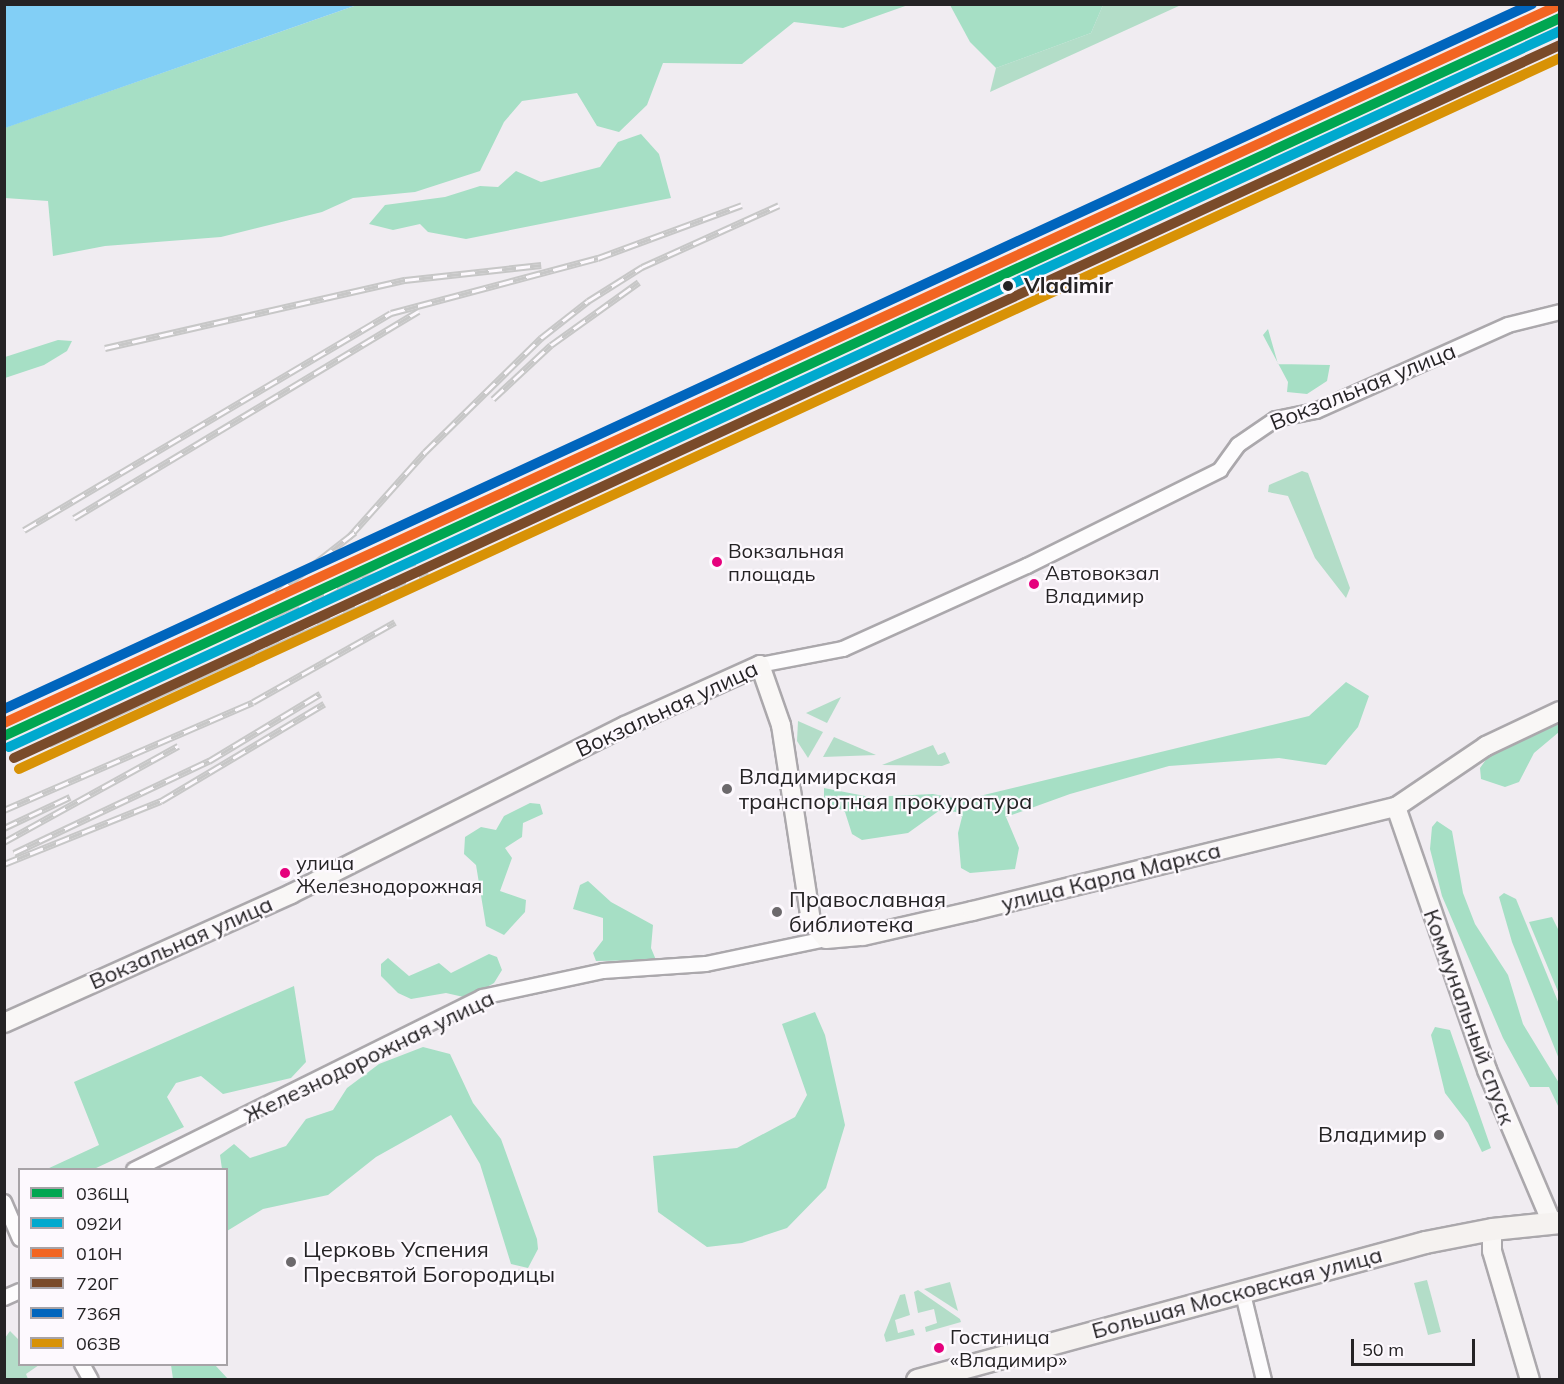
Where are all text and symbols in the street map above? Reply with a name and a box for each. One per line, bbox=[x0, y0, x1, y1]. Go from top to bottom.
place label: Vladimir bbox=[1024, 273, 1113, 299]
marker: Vladimir bbox=[997, 275, 1019, 297]
street label: Вокзальная улица bbox=[1266, 338, 1460, 436]
place label: Вокзальная площадь bbox=[728, 538, 844, 585]
marker: Вокзальная площадь bbox=[711, 556, 723, 568]
place label: Автовокзал Владимир bbox=[1045, 560, 1159, 607]
marker: Автовокзал Владимир bbox=[1028, 578, 1040, 590]
street label: Вокзальная улица bbox=[572, 655, 762, 763]
place label: Владимирская транспортная прокуратура bbox=[739, 763, 1032, 814]
marker: Владимирская транспортная прокуратура bbox=[720, 782, 734, 796]
street label: улица Карла Маркса bbox=[999, 837, 1223, 917]
place label: улица Железнодорожная bbox=[296, 850, 482, 897]
marker: улица Железнодорожная bbox=[279, 867, 291, 879]
place label: Православная библиотека bbox=[789, 886, 946, 938]
street label: Вокзальная улица bbox=[85, 891, 277, 995]
marker: Православная библиотека bbox=[770, 905, 784, 919]
street label: Коммунальный спуск bbox=[1418, 906, 1520, 1128]
street label: Железнодорожная улица bbox=[240, 985, 498, 1129]
place label: Владимир bbox=[1318, 1122, 1427, 1148]
marker: Владимир bbox=[1432, 1128, 1446, 1142]
legend bbox=[18, 1168, 228, 1366]
text: 036Щ bbox=[76, 1182, 129, 1205]
text: 092И bbox=[76, 1212, 122, 1235]
place label: Церковь Успения Пресвятой Богородицы bbox=[303, 1236, 555, 1288]
street label: Большая Московская улица bbox=[1089, 1241, 1385, 1345]
text: 010Н bbox=[76, 1242, 122, 1265]
marker: Церковь Успения Пресвятой Богородицы bbox=[284, 1255, 298, 1269]
text: 720Г bbox=[76, 1272, 118, 1295]
text: 736Я bbox=[76, 1302, 121, 1325]
place label: Гостиница «Владимир» bbox=[950, 1324, 1067, 1371]
scale bar bbox=[1354, 1327, 1478, 1365]
text: 063В bbox=[76, 1332, 121, 1355]
text: 50 m bbox=[1362, 1338, 1404, 1361]
marker: Гостиница «Владимир» bbox=[933, 1342, 945, 1354]

